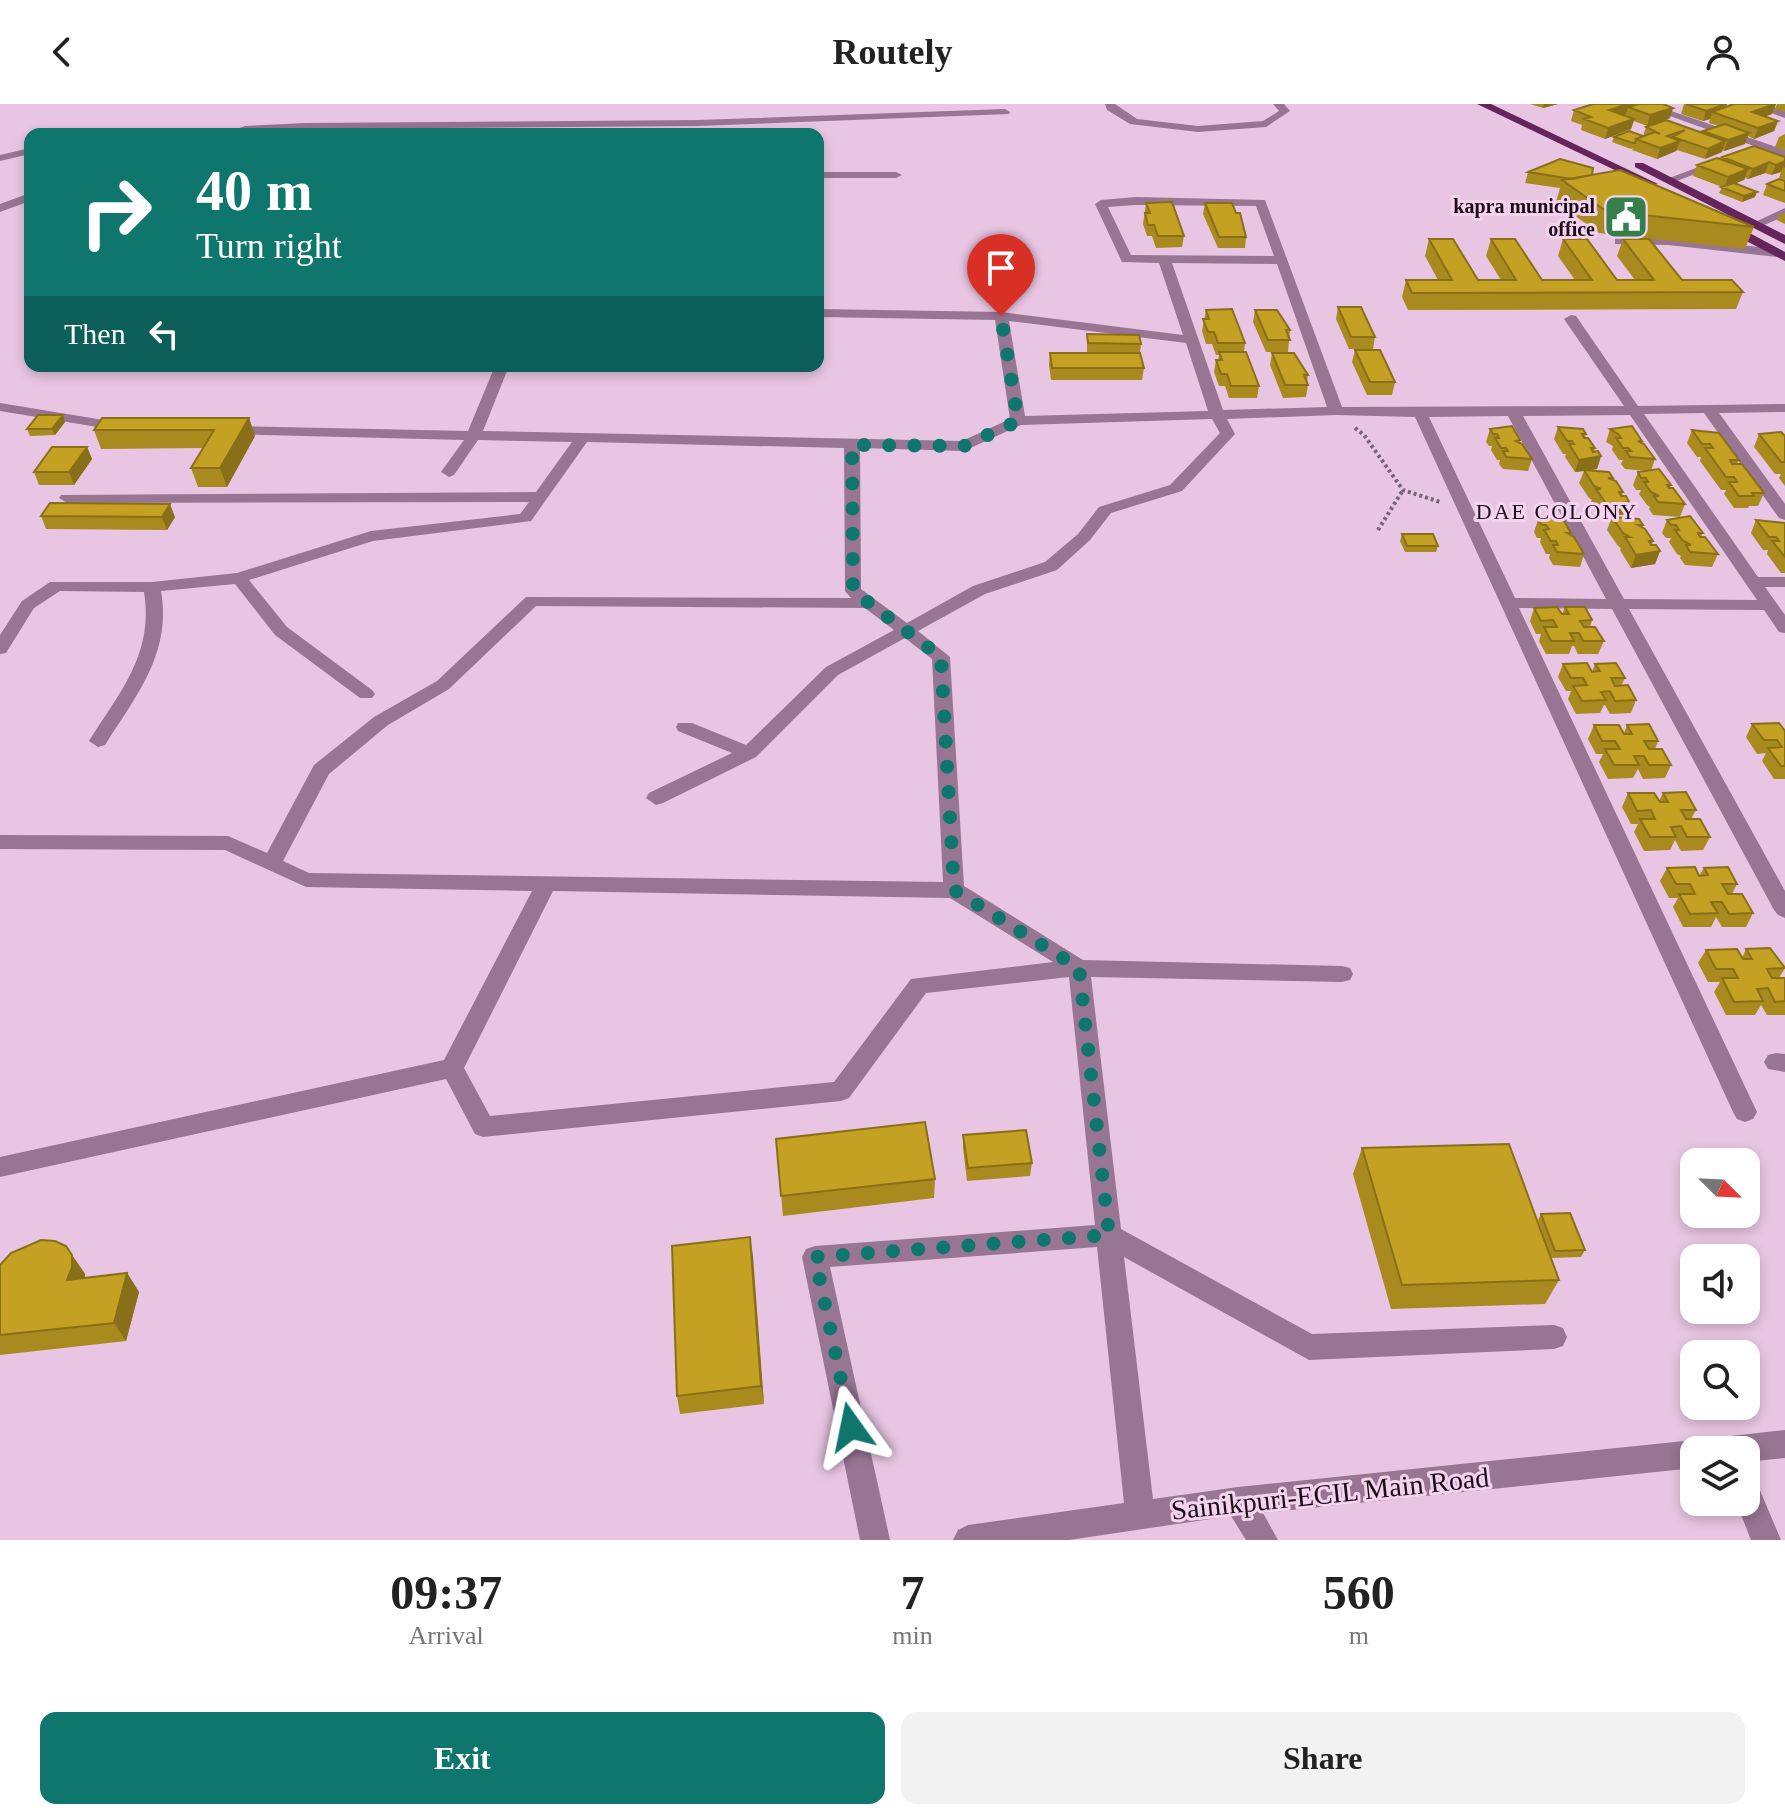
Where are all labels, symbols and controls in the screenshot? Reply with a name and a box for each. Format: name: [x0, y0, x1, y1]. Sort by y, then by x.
icon: back: [40, 30, 84, 74]
icon: person: [1701, 30, 1745, 74]
text: Routely: [833, 32, 953, 72]
icon: right: [64, 160, 168, 264]
text: 40 m: [196, 160, 313, 222]
public building icon: kapra municipal office: [1602, 193, 1650, 241]
place label: kapra municipal office: [1453, 195, 1595, 240]
text: Turn right: [196, 226, 342, 266]
pin: [967, 234, 1035, 316]
icon: arrive: [979, 246, 1023, 290]
icon: left: [142, 312, 186, 356]
text: Then: [64, 317, 126, 350]
district label: DAE COLONY: [1476, 499, 1638, 524]
north arrow: [1680, 1148, 1760, 1228]
map controls: [1680, 1148, 1760, 1516]
button: sound: [1680, 1244, 1760, 1324]
button: search: [1680, 1340, 1760, 1420]
position arrow: [809, 1385, 893, 1469]
button: layers: [1680, 1436, 1760, 1516]
street label: Sainikpuri-ECIL Main Road: [1170, 1461, 1490, 1526]
text: 09:37: [390, 1566, 502, 1619]
text: 7: [900, 1566, 924, 1619]
text: 560: [1323, 1566, 1395, 1619]
text: Arrival: [409, 1621, 484, 1650]
text: min: [892, 1621, 933, 1650]
text: m: [1349, 1621, 1369, 1650]
button: Exit: [40, 1712, 885, 1804]
button: Share: [901, 1712, 1745, 1804]

